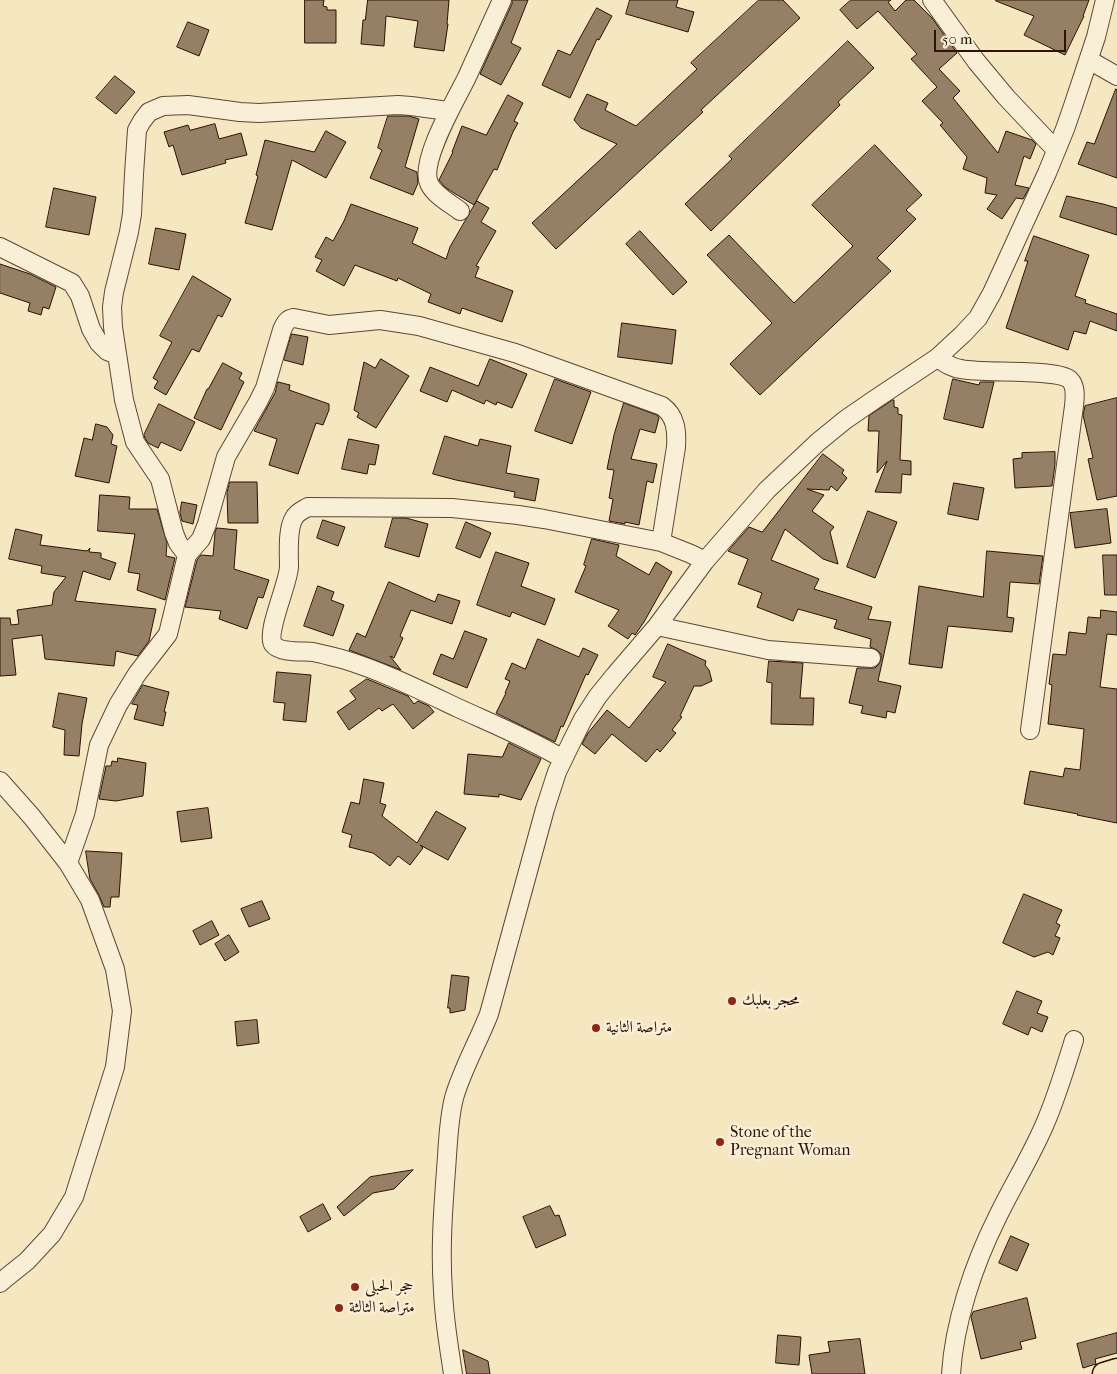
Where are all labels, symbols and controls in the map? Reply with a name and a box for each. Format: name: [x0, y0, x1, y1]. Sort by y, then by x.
scale bar: [937, 20, 1070, 52]
text: 50 m: [942, 30, 972, 48]
place label: محجر بعلبك: [742, 991, 799, 1011]
marker: محجر بعلبك: [726, 995, 738, 1007]
place label: متراصة الثانية: [606, 1018, 672, 1038]
marker: متراصة الثانية: [590, 1022, 602, 1034]
place label: Stone of the Pregnant Woman: [730, 1123, 851, 1161]
marker: Stone of the Pregnant Woman: [714, 1136, 726, 1148]
place label: حجر الحبلى: [365, 1277, 413, 1297]
marker: حجر الحبلى: [349, 1281, 361, 1293]
place label: متراصة الثالثة: [349, 1298, 415, 1318]
marker: متراصة الثالثة: [333, 1302, 345, 1314]

